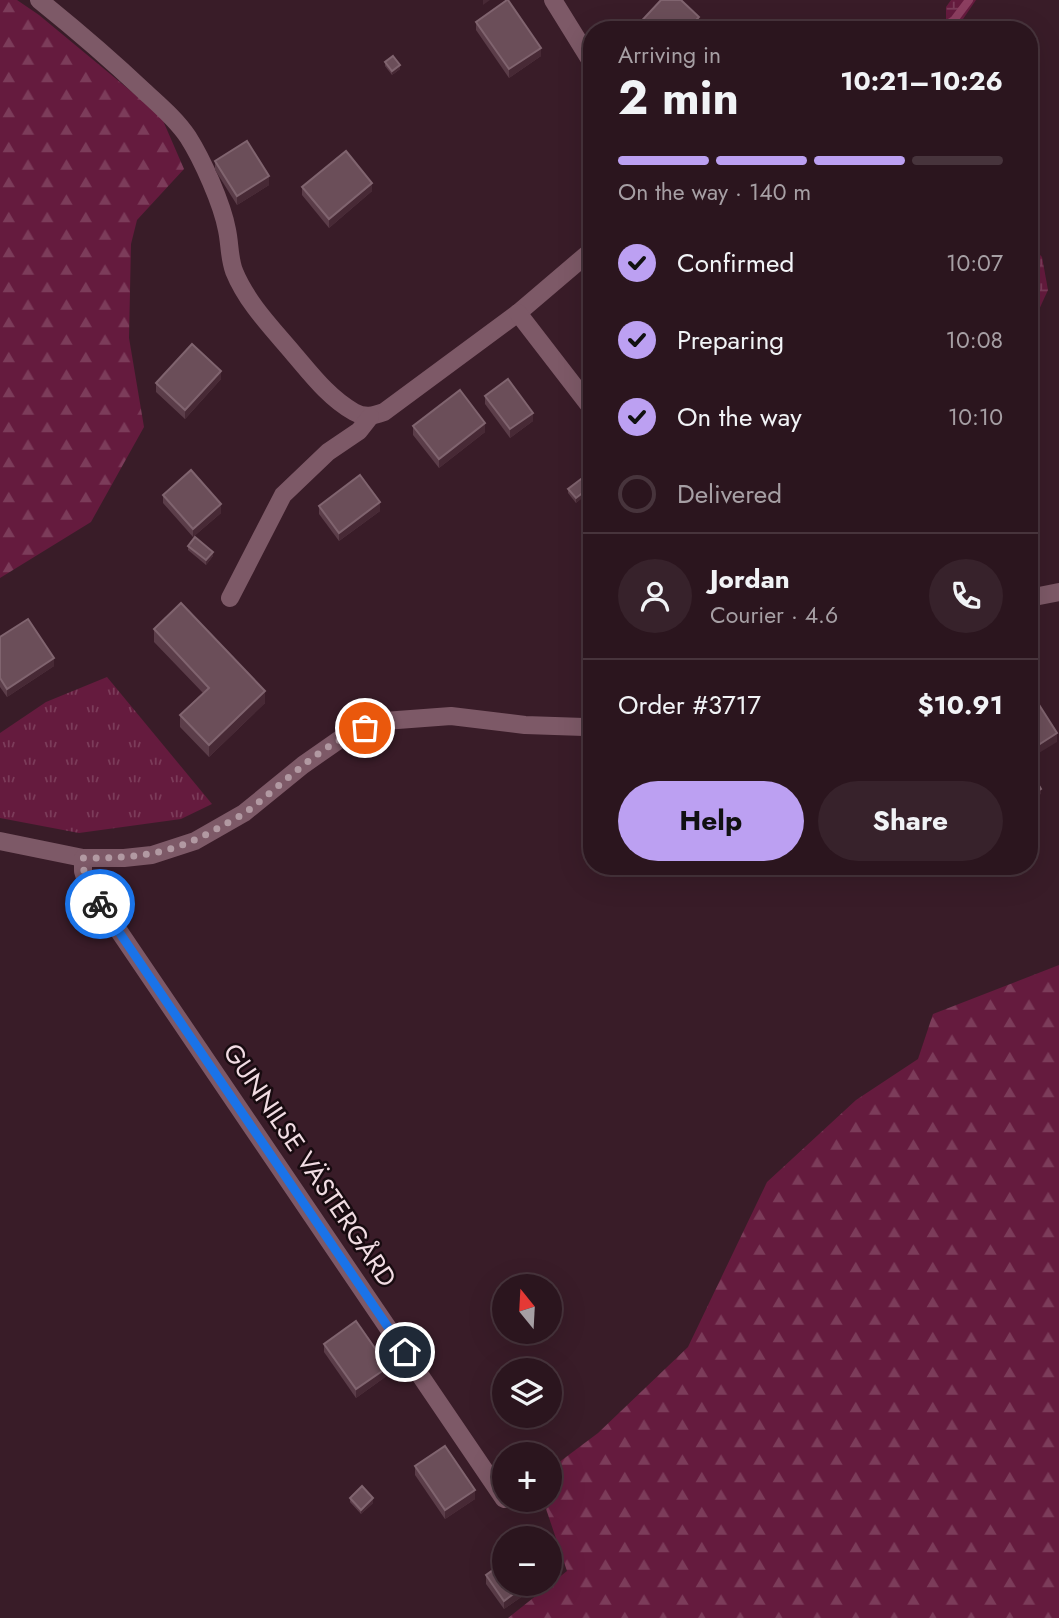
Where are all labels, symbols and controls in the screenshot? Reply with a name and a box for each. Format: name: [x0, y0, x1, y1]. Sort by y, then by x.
text: Arriving in: [618, 38, 721, 72]
text: 10:21–10:26: [840, 62, 1003, 100]
text: 2 min: [618, 65, 739, 131]
text: On the way · 140 m: [618, 175, 811, 209]
icon: check: [618, 244, 656, 282]
text: Confirmed: [677, 244, 794, 282]
text: 10:07: [946, 246, 1003, 280]
icon: check: [618, 321, 656, 359]
text: Preparing: [677, 321, 784, 359]
text: 10:08: [946, 323, 1003, 357]
icon: check: [618, 398, 656, 436]
text: On the way: [677, 398, 802, 436]
text: 10:10: [948, 400, 1003, 434]
text: Delivered: [677, 475, 782, 513]
button: person: [618, 559, 692, 633]
button: phone: [929, 559, 1003, 633]
text: Jordan: [710, 560, 790, 598]
text: Courier · 4.6: [710, 598, 838, 632]
text: Order #3717: [618, 686, 761, 724]
text: $10.91: [917, 686, 1003, 724]
pin: [335, 698, 395, 758]
icon: bag: [346, 709, 384, 747]
button: Help: [618, 781, 804, 861]
button: Share: [818, 781, 1003, 861]
courier: [65, 869, 135, 939]
icon: bike: [81, 885, 119, 923]
street label: GUNNILSE VÄSTERGÅRD: [214, 1035, 406, 1295]
north arrow: [492, 1274, 562, 1344]
map controls: [492, 1274, 562, 1596]
pin: [375, 1322, 435, 1382]
icon: home: [386, 1333, 424, 1371]
button: layers: [492, 1358, 562, 1428]
button: +: [492, 1442, 562, 1512]
button: −: [492, 1526, 562, 1596]

